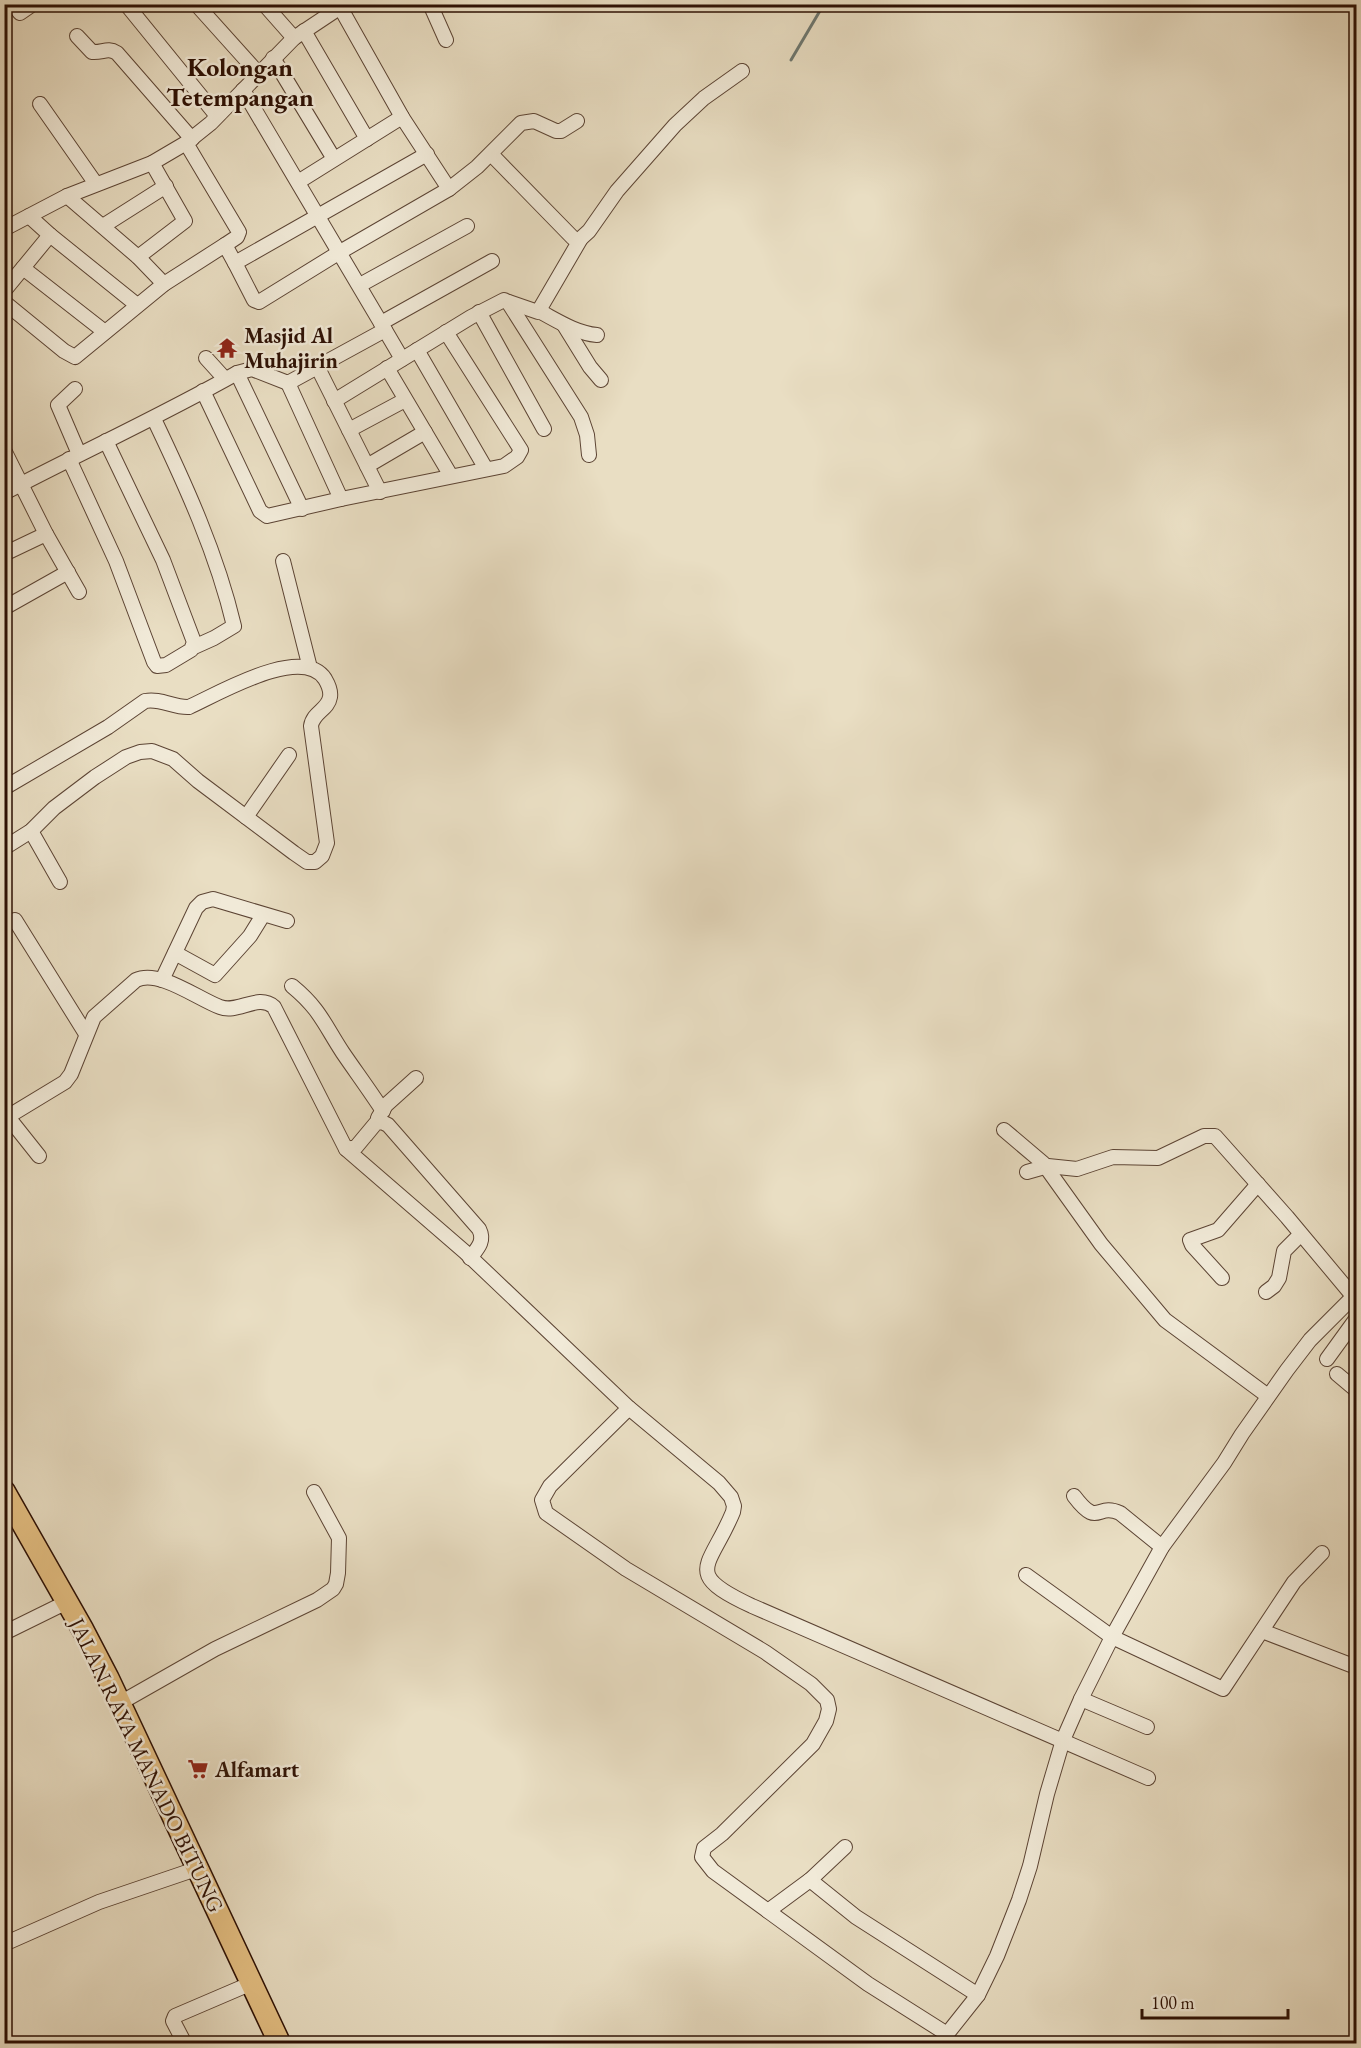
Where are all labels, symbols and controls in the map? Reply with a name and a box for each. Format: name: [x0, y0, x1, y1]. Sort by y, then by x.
district label: Kolongan Tetempangan: [166, 50, 314, 114]
place label: Masjid Al Muhajirin: [244, 321, 339, 375]
temple icon: Masjid Al Muhajirin: [215, 336, 239, 360]
street label: JALAN RAYA MANADO BITUNG: [62, 1611, 231, 1917]
place label: Alfamart: [214, 1755, 300, 1784]
supermarket icon: Alfamart: [186, 1757, 210, 1781]
scale bar: [1142, 1982, 1288, 2020]
text: 100 m: [1151, 1991, 1195, 2014]

